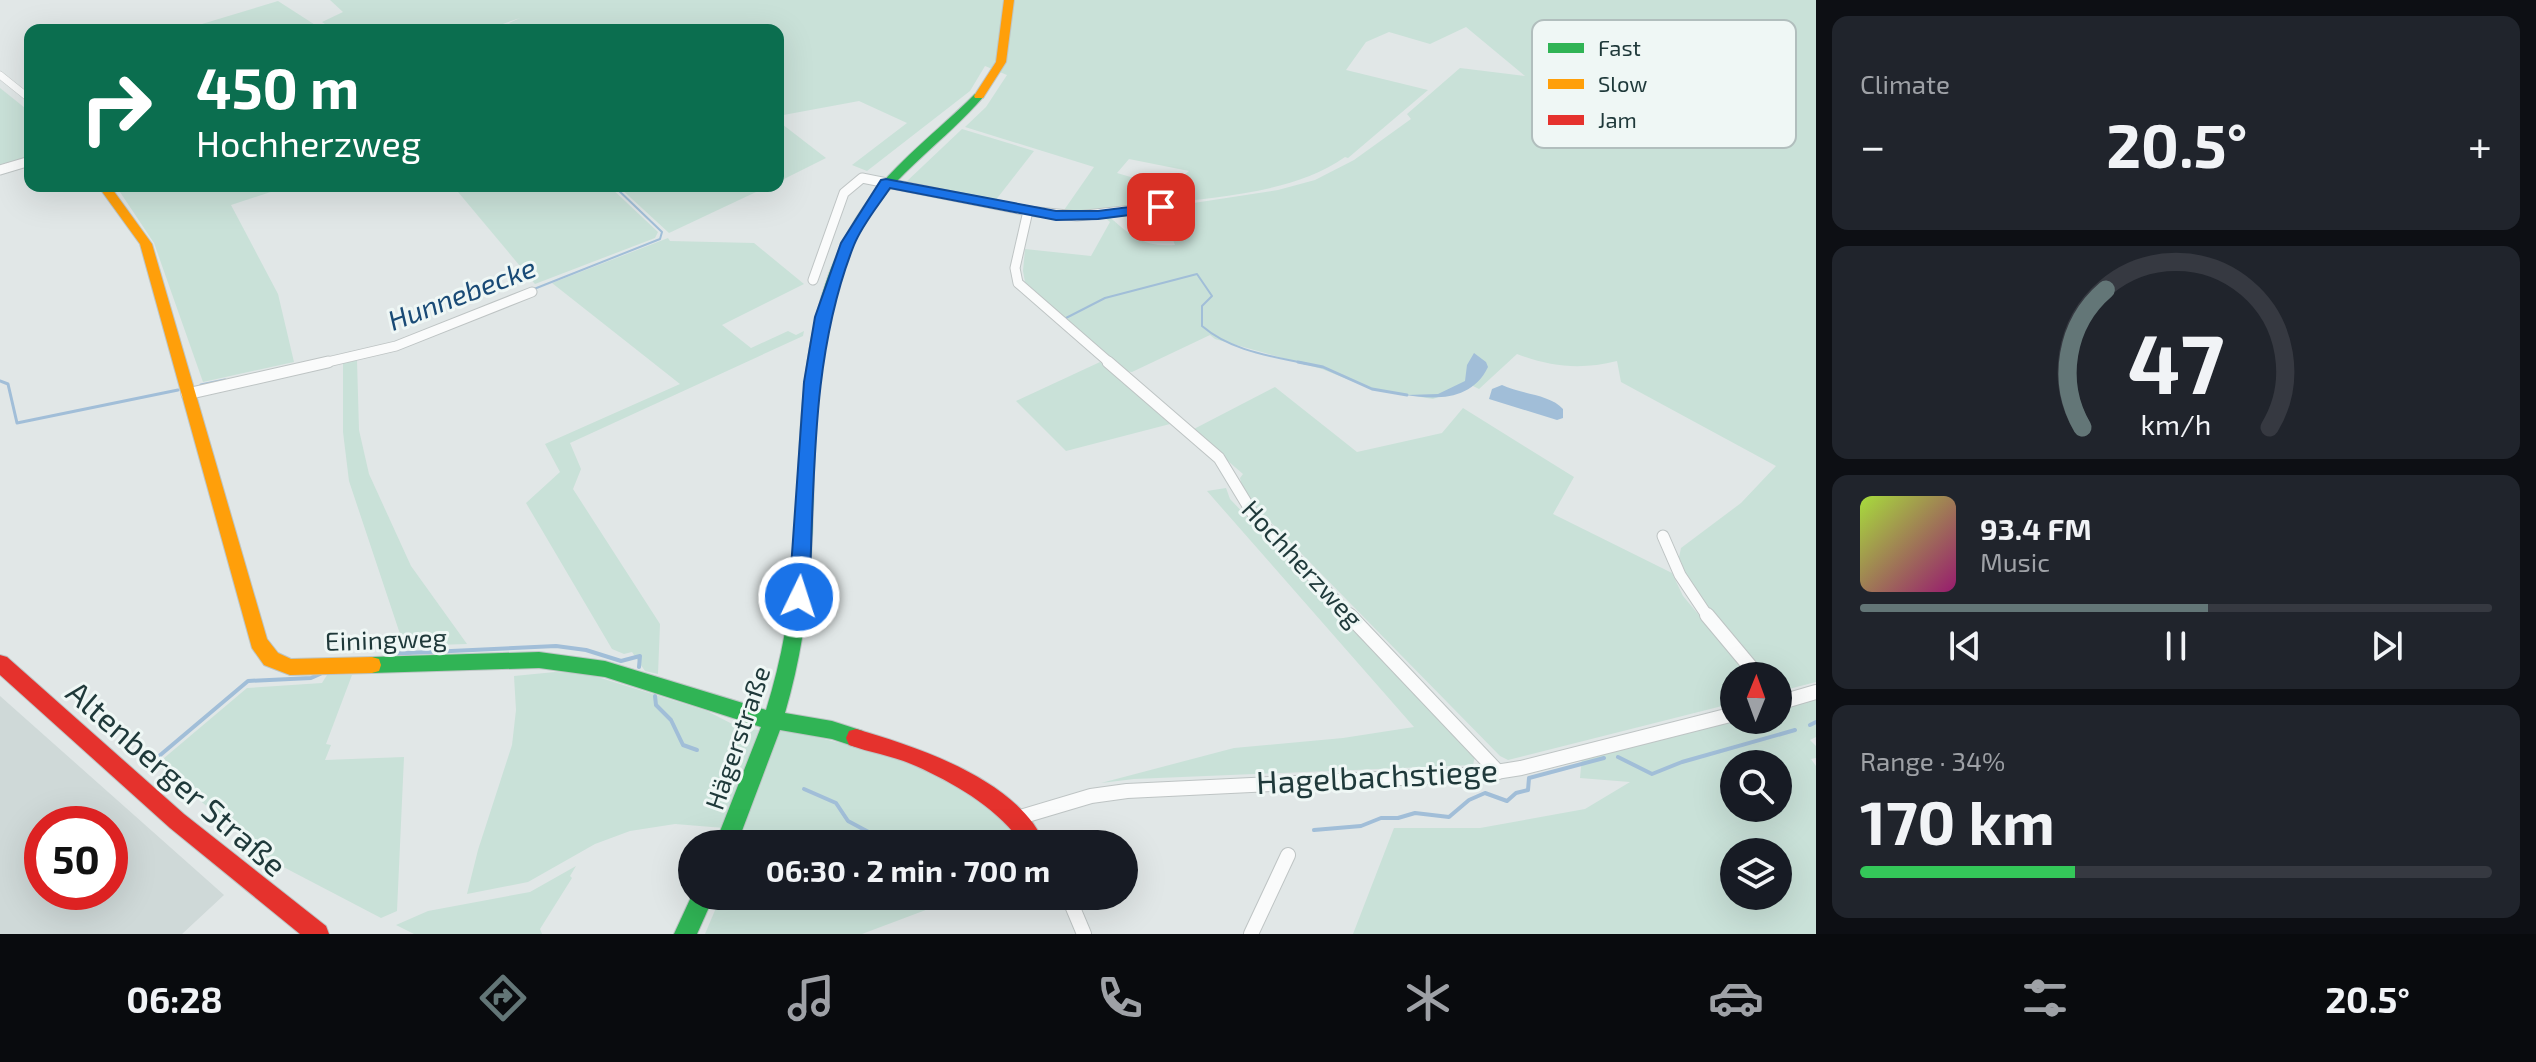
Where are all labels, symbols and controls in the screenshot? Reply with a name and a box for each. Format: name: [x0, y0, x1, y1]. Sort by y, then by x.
legend: [1532, 20, 1796, 148]
text: Fast: [1598, 34, 1641, 60]
text: 450 m: [196, 53, 359, 120]
icon: right: [64, 56, 168, 160]
text: Climate: [1860, 68, 1950, 99]
text: Slow: [1598, 70, 1647, 96]
text: Jam: [1598, 106, 1637, 132]
text: 20.5°: [2106, 108, 2247, 180]
text: −: [1860, 118, 1886, 171]
text: +: [2468, 118, 2492, 171]
text: Hochherzweg: [196, 121, 421, 164]
pin: [1127, 173, 1195, 241]
icon: arrive: [1139, 185, 1183, 229]
water label: Hunnebecke: [383, 249, 541, 337]
text: 47: [2128, 311, 2224, 411]
text: km/h: [2141, 406, 2211, 441]
street label: Hochherzweg: [1236, 493, 1370, 633]
text: 93.4 FM: [1980, 510, 2092, 546]
text: Music: [1980, 546, 2050, 577]
position arrow: [757, 555, 841, 639]
street label: Einingweg: [324, 621, 447, 656]
icon: previous: [1943, 624, 1987, 668]
icon: pause: [2154, 624, 2198, 668]
icon: next: [2365, 624, 2409, 668]
street label: Hägerstraße: [698, 662, 776, 813]
north arrow: [1720, 662, 1792, 734]
map controls: [1720, 662, 1792, 910]
street label: Altenberger Straße: [60, 672, 295, 883]
text: Range · 34%: [1860, 745, 2005, 776]
street label: Hagelbachstiege: [1255, 750, 1499, 800]
button: search: [1720, 750, 1792, 822]
text: 170 km: [1860, 785, 2055, 857]
speed limit sign: 50: [24, 806, 128, 910]
button: layers: [1720, 838, 1792, 910]
text: 06:30 · 2 min · 700 m: [766, 852, 1050, 888]
icon: directions: [475, 970, 531, 1026]
icon: music: [783, 970, 839, 1026]
icon: phone: [1092, 970, 1148, 1026]
icon: climate: [1400, 970, 1456, 1026]
icon: car: [1708, 970, 1764, 1026]
icon: filters: [2017, 970, 2073, 1026]
text: 06:28: [126, 977, 223, 1020]
text: 20.5°: [2325, 977, 2410, 1020]

